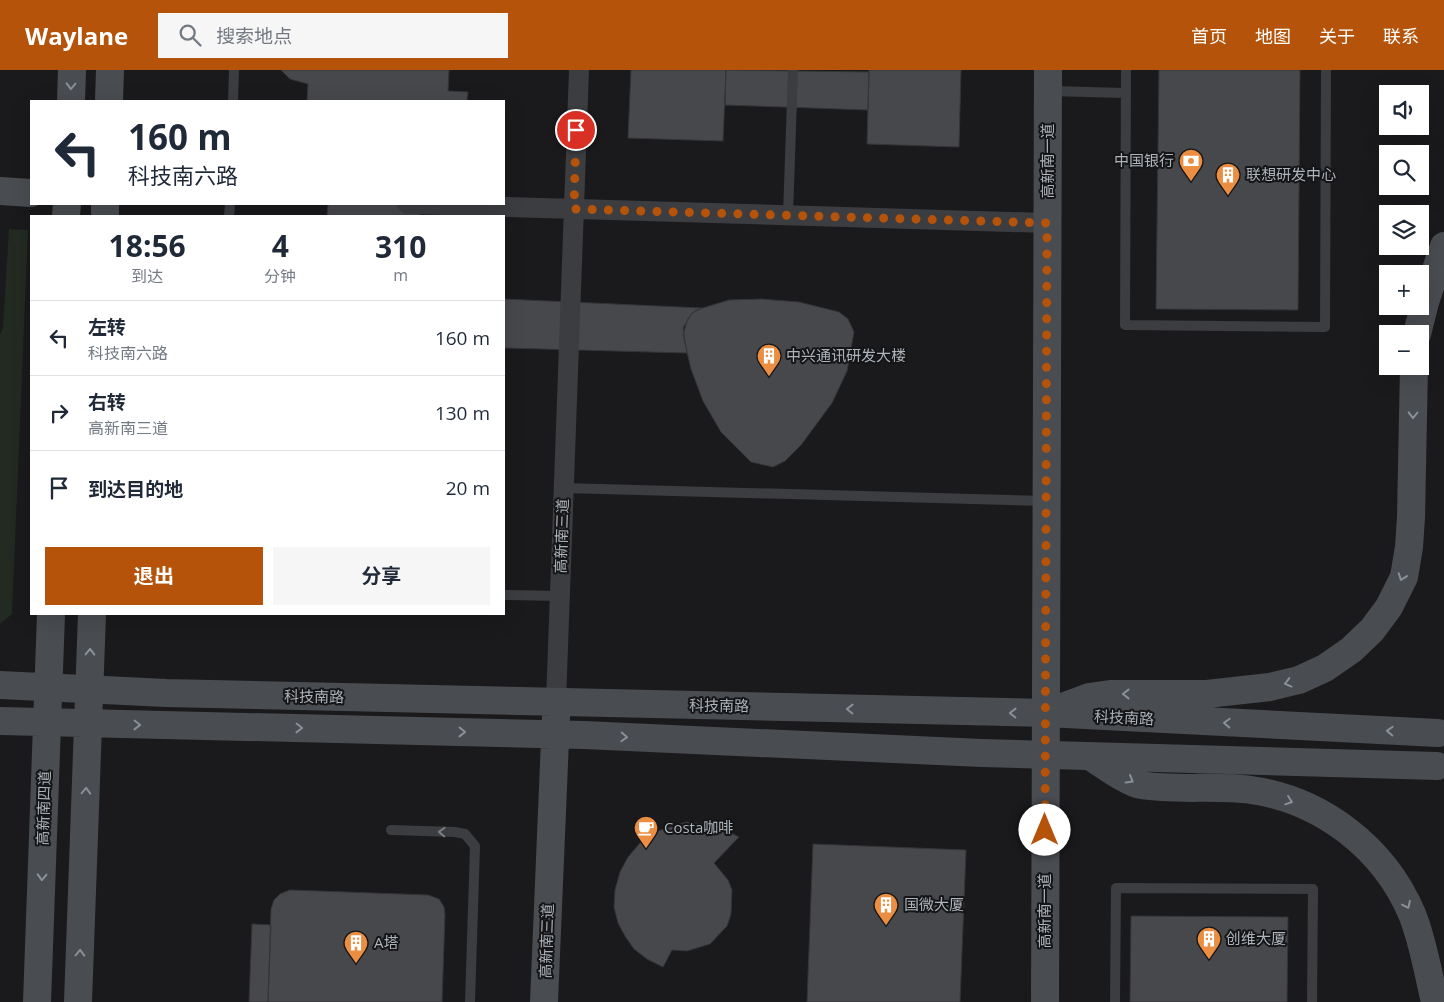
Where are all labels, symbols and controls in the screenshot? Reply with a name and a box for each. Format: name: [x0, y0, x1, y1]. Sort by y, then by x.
search box: [158, 13, 508, 58]
text: Waylane: [25, 19, 128, 52]
icon: search: [176, 21, 204, 49]
text: 搜索地点: [216, 23, 292, 49]
text: 首页: [1191, 24, 1227, 48]
text: 地图: [1255, 24, 1291, 48]
text: 关于: [1319, 24, 1355, 48]
text: 联系: [1383, 24, 1419, 48]
one-way arrow: [66, 82, 77, 90]
map controls: [1379, 85, 1429, 375]
button: sound: [1379, 85, 1429, 135]
pin: [555, 109, 597, 151]
text: 160 m: [128, 113, 232, 160]
icon: arrive: [562, 116, 590, 144]
icon: left: [45, 120, 110, 185]
street label: 高新南一道: [1037, 123, 1057, 199]
button: search: [1379, 145, 1429, 195]
bank icon: 中国银行: [1178, 148, 1204, 182]
place label: 中国银行: [1114, 150, 1174, 170]
text: 科技南六路: [128, 160, 238, 190]
building icon: 联想研发中心: [1215, 162, 1241, 196]
place label: 联想研发中心: [1246, 164, 1336, 184]
button: layers: [1379, 205, 1429, 255]
text: 18:56: [109, 225, 186, 266]
text: 4: [272, 225, 289, 266]
text: 310: [375, 226, 426, 267]
text: m: [393, 264, 408, 286]
text: 到达: [131, 265, 163, 287]
text: 分钟: [264, 265, 296, 287]
button: +: [1379, 265, 1429, 315]
text: 左转: [88, 314, 126, 340]
icon: left: [45, 324, 73, 352]
text: 160 m: [435, 325, 490, 351]
button: −: [1379, 325, 1429, 375]
text: 科技南六路: [88, 342, 168, 364]
building icon: 中兴通讯研发大楼: [756, 343, 782, 377]
place label: 中兴通讯研发大楼: [786, 345, 906, 365]
text: 右转: [88, 389, 126, 415]
icon: right: [45, 399, 73, 427]
text: 130 m: [435, 400, 490, 426]
one-way arrow: [1408, 412, 1418, 419]
text: 高新南三道: [88, 417, 168, 439]
icon: arrive: [45, 474, 73, 502]
text: 20 m: [446, 475, 490, 501]
text: 到达目的地: [88, 476, 183, 502]
street label: 高新南三道: [550, 498, 572, 574]
button: 退出: [45, 547, 263, 605]
button: 分享: [273, 547, 490, 605]
one-way arrow: [1398, 572, 1408, 580]
one-way arrow: [85, 647, 96, 655]
one-way arrow: [1284, 677, 1292, 687]
street label: 科技南路: [284, 685, 344, 707]
one-way arrow: [1122, 689, 1130, 699]
street label: 科技南路: [689, 694, 749, 716]
one-way arrow: [846, 704, 854, 714]
street label: 科技南路: [1094, 705, 1155, 729]
one-way arrow: [1008, 708, 1016, 718]
one-way arrow: [1223, 717, 1231, 728]
one-way arrow: [134, 720, 141, 730]
one-way arrow: [295, 723, 303, 734]
one-way arrow: [1385, 725, 1393, 736]
one-way arrow: [458, 727, 466, 737]
one-way arrow: [620, 731, 628, 742]
street label: 高新南四道: [32, 770, 54, 846]
one-way arrow: [1124, 774, 1133, 784]
one-way arrow: [80, 787, 91, 795]
one-way arrow: [1285, 795, 1293, 805]
position arrow: [1018, 803, 1070, 855]
cafe icon: Costa咖啡: [633, 815, 659, 849]
place label: Costa咖啡: [664, 817, 733, 837]
one-way arrow: [437, 827, 445, 837]
one-way arrow: [37, 873, 47, 881]
street label: 高新南一道: [1034, 873, 1054, 949]
building icon: 国微大厦: [873, 892, 899, 926]
place label: 国微大厦: [904, 894, 964, 914]
one-way arrow: [1401, 900, 1412, 909]
street label: 高新南三道: [535, 903, 557, 979]
building icon: 创维大厦: [1196, 926, 1222, 960]
place label: 创维大厦: [1226, 928, 1286, 948]
building icon: A塔: [343, 930, 369, 964]
place label: A塔: [374, 932, 399, 952]
one-way arrow: [75, 949, 85, 957]

